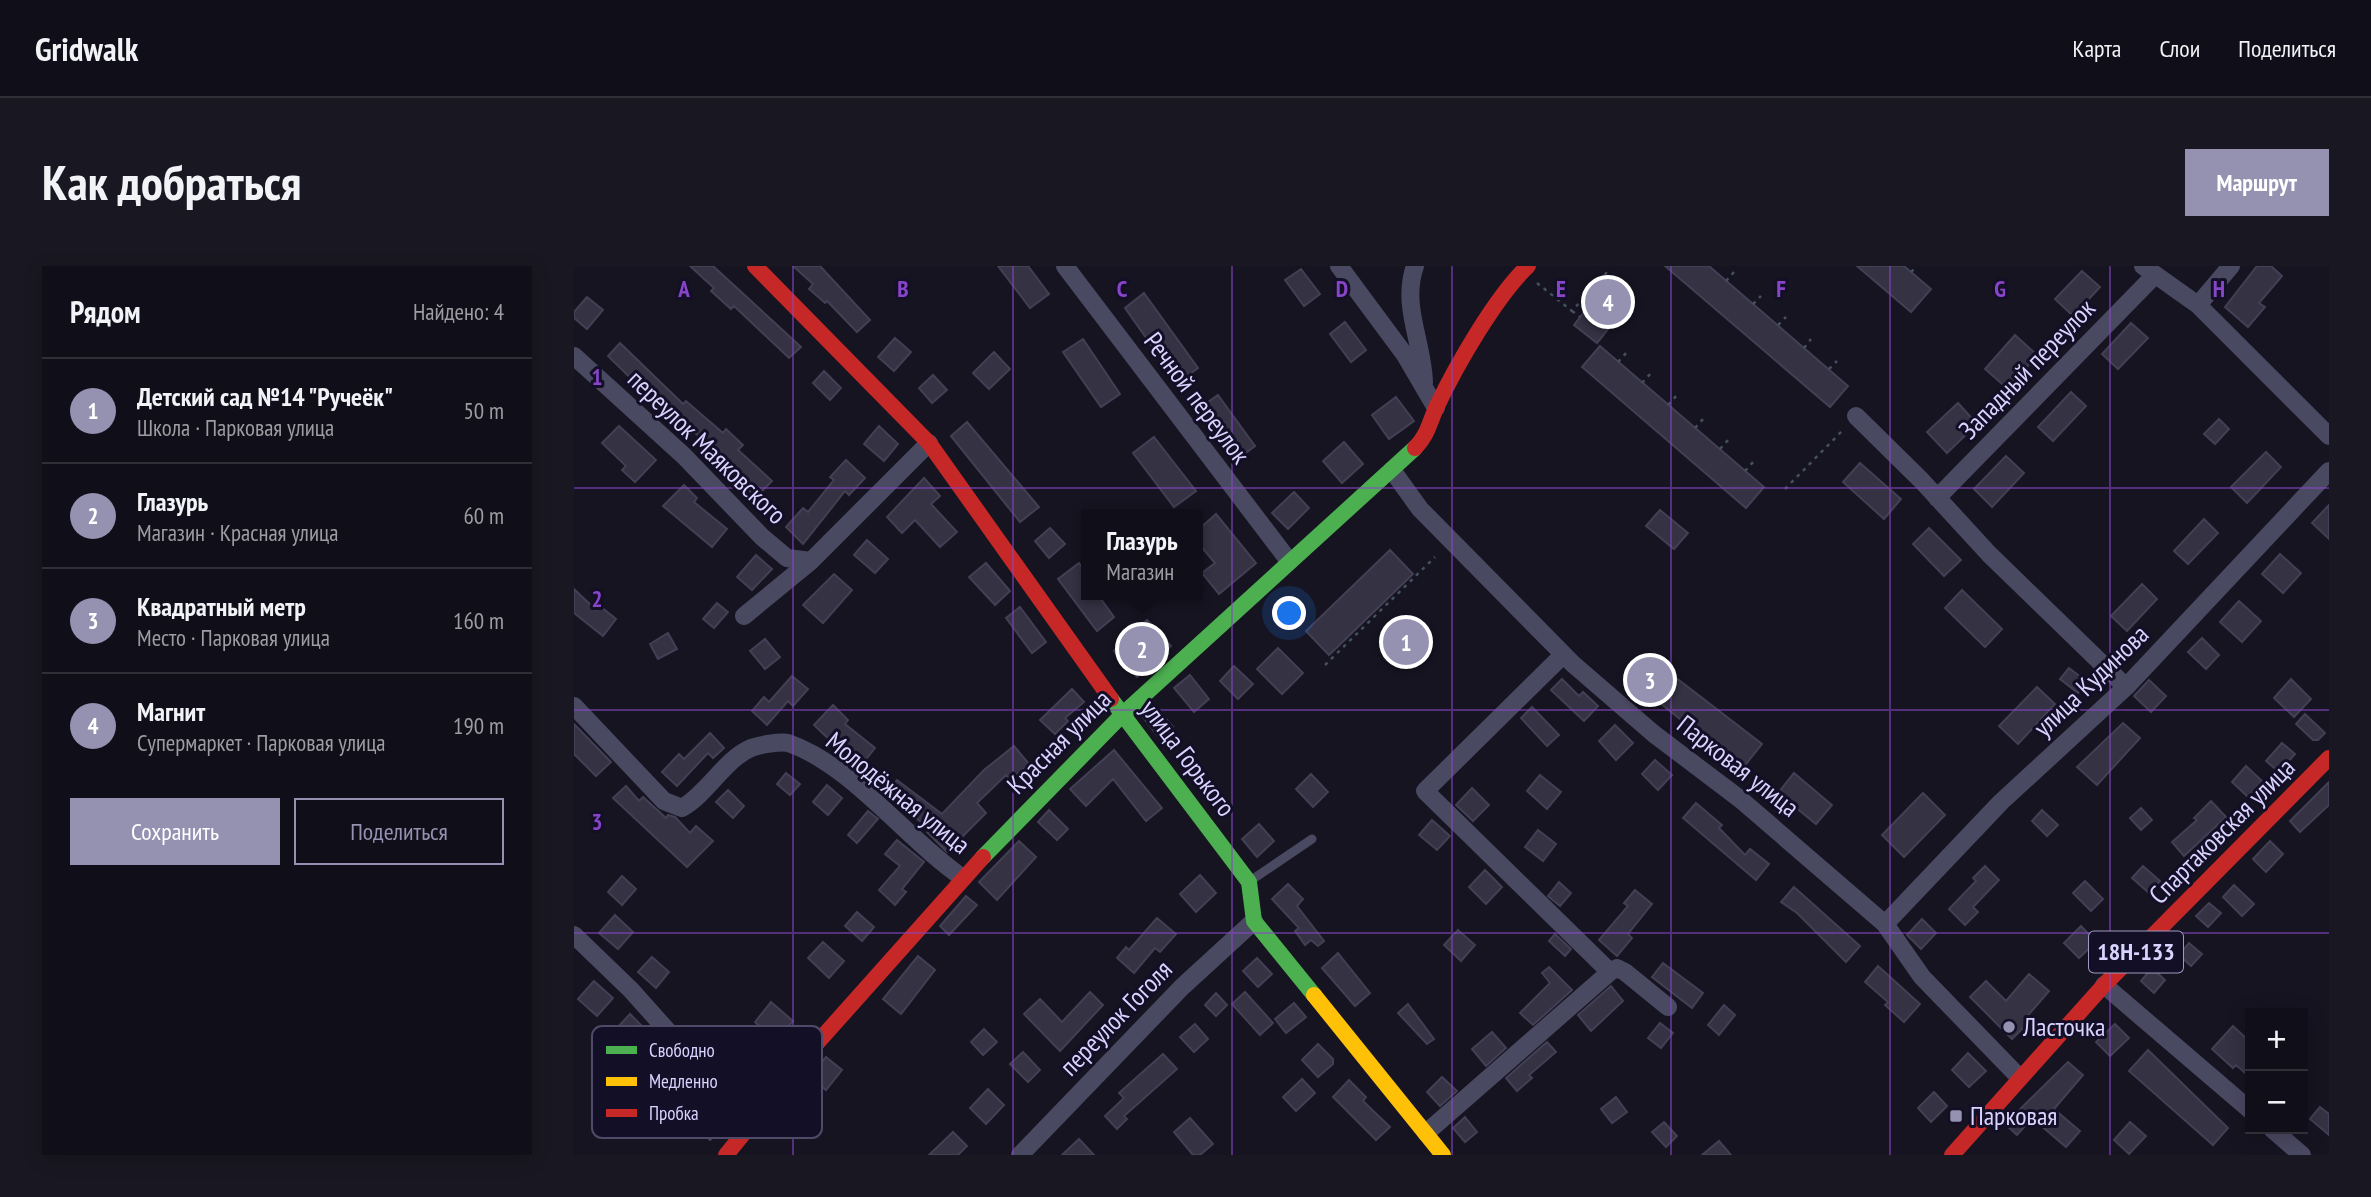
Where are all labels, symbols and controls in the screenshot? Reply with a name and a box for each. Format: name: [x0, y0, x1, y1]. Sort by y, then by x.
text: Gridwalk: [35, 27, 138, 70]
text: Карта: [2073, 33, 2121, 64]
text: Слои: [2159, 33, 2200, 64]
text: Поделиться: [2238, 33, 2336, 64]
button: Маршрут: [2185, 149, 2329, 216]
text: Как добраться: [42, 150, 301, 214]
text: A: [677, 274, 690, 303]
text: B: [897, 274, 909, 303]
text: C: [1117, 274, 1128, 303]
text: D: [1336, 274, 1348, 303]
text: E: [1556, 274, 1566, 303]
text: F: [1776, 274, 1786, 303]
text: G: [1994, 274, 2006, 303]
text: H: [2213, 274, 2225, 303]
pin: 4: [1585, 276, 1631, 328]
text: Рядом: [70, 292, 141, 331]
street label: Западный переулок: [1952, 292, 2102, 446]
text: Найдено: 4: [413, 297, 504, 326]
street label: Речной переулок: [1137, 325, 1258, 470]
text: 1: [592, 362, 603, 391]
street label: переулок Маяковского: [621, 363, 794, 531]
text: Детский сад №14 "Ручеёк": [137, 380, 393, 413]
text: 1: [88, 396, 99, 425]
text: 50 m: [463, 396, 504, 425]
text: Школа · Парковая улица: [137, 413, 334, 442]
text: Глазурь: [137, 485, 208, 518]
text: 2: [88, 501, 99, 530]
text: 60 m: [463, 501, 504, 530]
popup: [1081, 509, 1203, 600]
text: Магазин · Красная улица: [137, 518, 338, 547]
text: Глазурь: [1106, 524, 1178, 557]
text: Магазин: [1106, 557, 1174, 586]
text: 2: [592, 584, 603, 613]
text: Квадратный метр: [137, 590, 306, 623]
your location: [1272, 596, 1306, 630]
text: 3: [88, 606, 99, 635]
text: 160 m: [453, 606, 504, 635]
pin: 1: [1383, 616, 1429, 668]
street label: улица Кудинова: [2026, 618, 2155, 744]
text: Место · Парковая улица: [137, 623, 330, 652]
pin: 2: [1119, 623, 1165, 675]
pin: 3: [1627, 654, 1673, 706]
street label: Красная улица: [1000, 683, 1118, 801]
street label: улица Горького: [1134, 693, 1243, 823]
text: Магнит: [137, 695, 205, 728]
street label: Парковая улица: [1671, 708, 1806, 824]
text: 4: [88, 711, 99, 740]
text: 190 m: [453, 711, 504, 740]
street label: Молодёжная улица: [820, 724, 977, 861]
text: Супермаркет · Парковая улица: [137, 728, 386, 757]
street label: Спартаковская улица: [2142, 751, 2302, 911]
button: Сохранить: [70, 798, 280, 865]
button: Поделиться: [294, 798, 504, 865]
text: 3: [592, 807, 603, 836]
road number: 18Н-133: [2089, 932, 2183, 972]
street label: переулок Гоголя: [1052, 953, 1179, 1082]
map controls: [2245, 1008, 2308, 1134]
button: +: [2245, 1008, 2308, 1071]
place label: Ласточка: [2022, 1010, 2105, 1043]
marker: Ласточка: [2001, 1019, 2017, 1035]
legend: [592, 1026, 822, 1138]
text: Свободно: [649, 1038, 715, 1062]
text: Медленно: [649, 1069, 718, 1093]
button: −: [2245, 1071, 2308, 1134]
place label: Парковая: [1970, 1099, 2057, 1132]
text: Пробка: [649, 1101, 699, 1125]
marker: Парковая: [1948, 1108, 1964, 1124]

